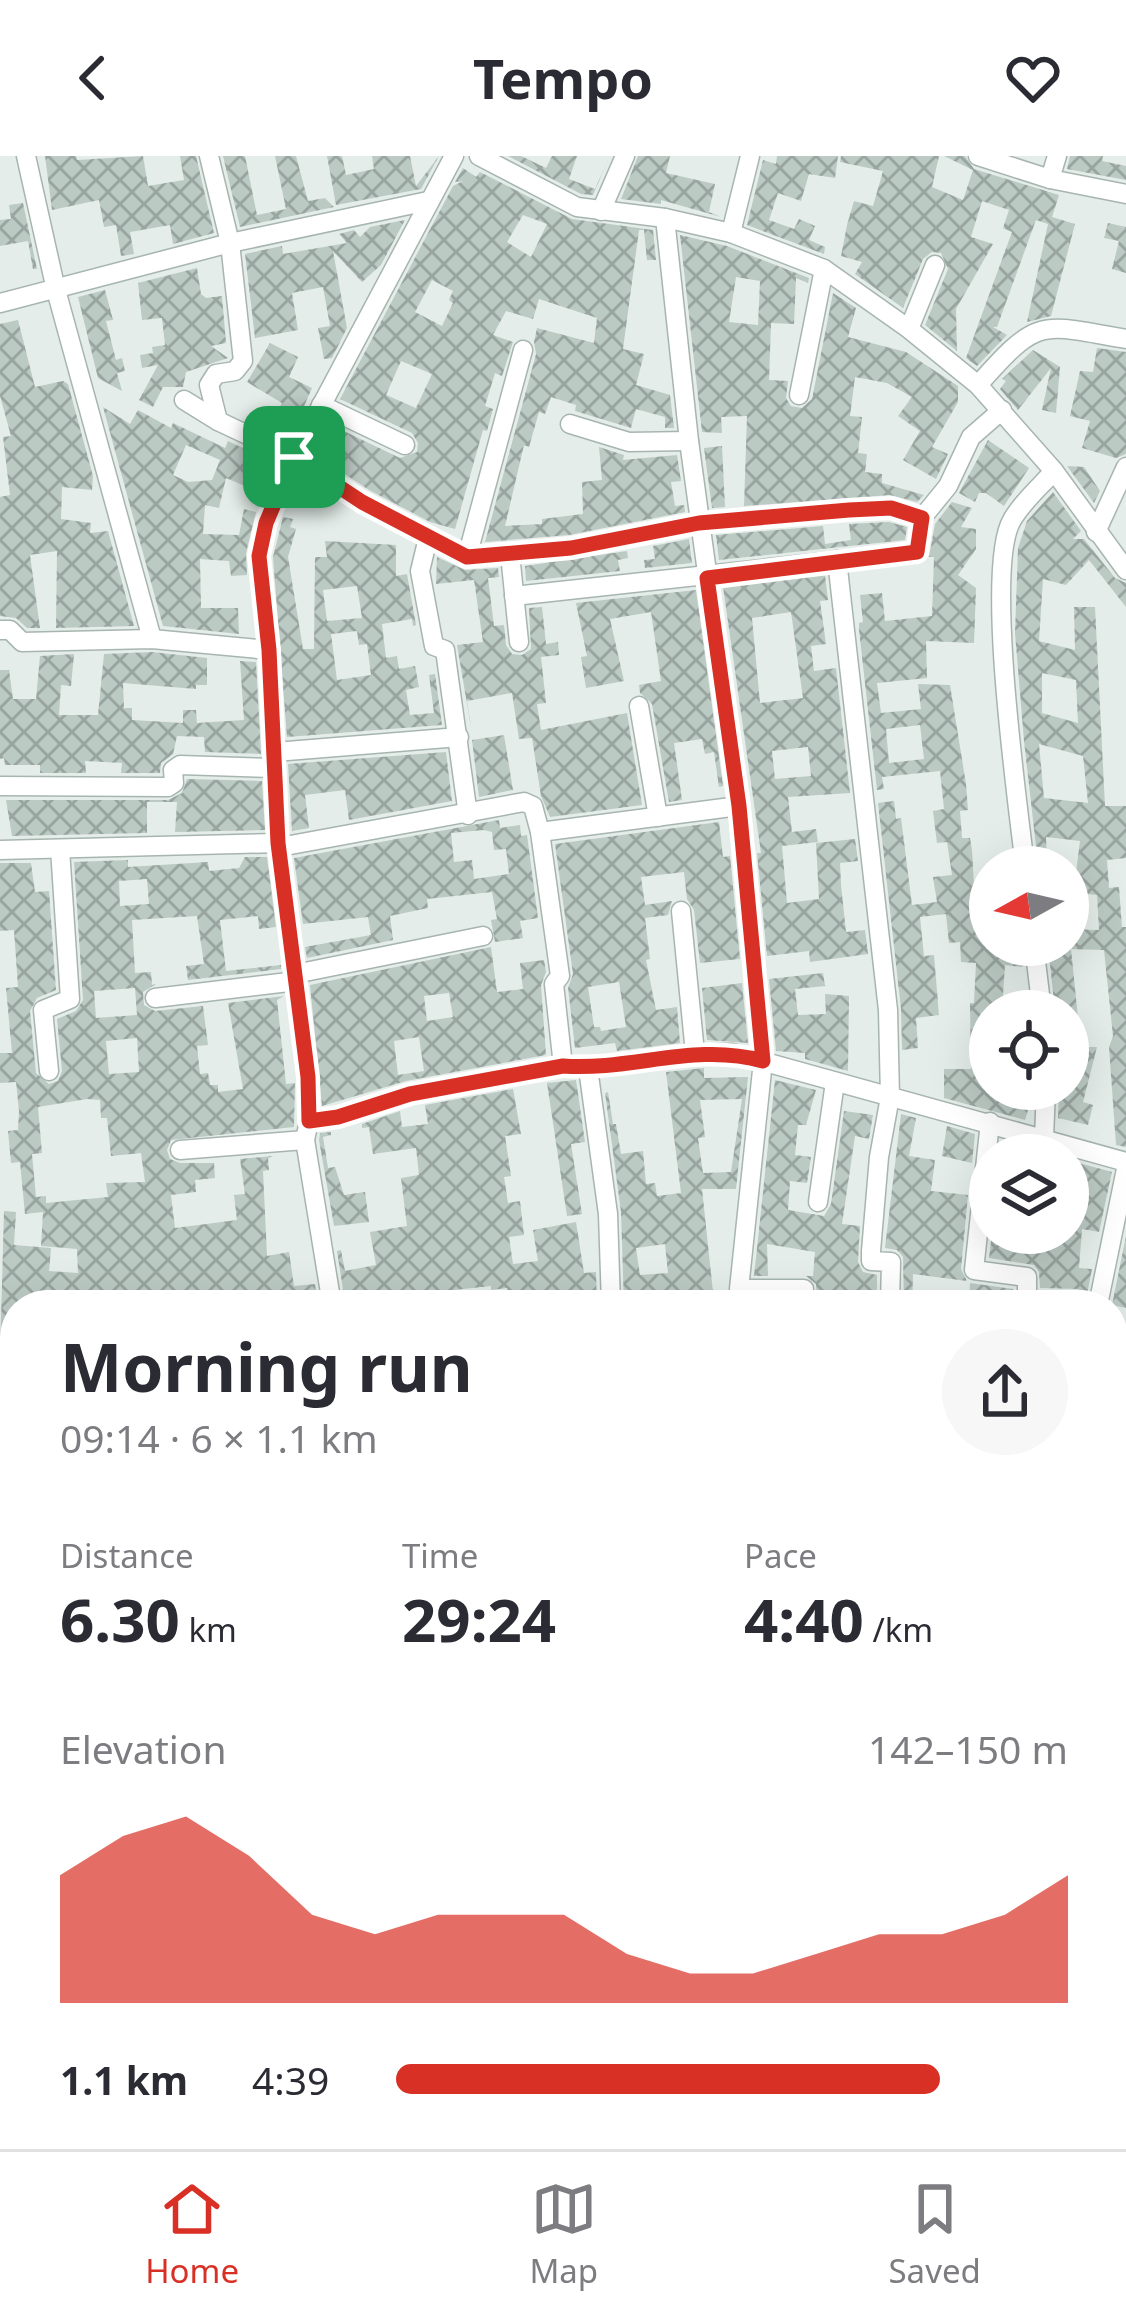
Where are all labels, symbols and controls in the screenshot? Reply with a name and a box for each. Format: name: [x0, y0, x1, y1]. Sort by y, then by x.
text: Tempo: [473, 41, 653, 115]
icon: back: [60, 45, 126, 111]
icon: heart: [1000, 45, 1066, 111]
pin: [243, 406, 345, 508]
icon: arrive: [261, 424, 327, 490]
north arrow: [969, 846, 1089, 966]
map controls: [969, 846, 1089, 1254]
button: locate: [969, 990, 1089, 1110]
button: layers: [969, 1134, 1089, 1254]
text: Morning run: [60, 1321, 473, 1411]
button: share: [942, 1329, 1068, 1455]
text: 09:14 · 6 × 1.1 km: [60, 1411, 378, 1464]
text: Distance: [60, 1533, 194, 1578]
text: Time: [402, 1533, 478, 1578]
text: Pace: [744, 1533, 817, 1578]
text: 6.30: [60, 1578, 180, 1660]
text: 29:24: [402, 1578, 556, 1660]
text: 4:40: [744, 1578, 864, 1660]
text: km: [180, 1607, 237, 1652]
text: /km: [864, 1607, 933, 1652]
text: Elevation: [60, 1722, 227, 1775]
text: 142–150 m: [868, 1722, 1068, 1775]
text: 1.1 km: [60, 2053, 188, 2106]
text: 4:39: [252, 2053, 329, 2106]
tab: Home: [145, 2176, 239, 2293]
tab: Map: [529, 2176, 598, 2293]
tab: Saved: [889, 2176, 981, 2293]

